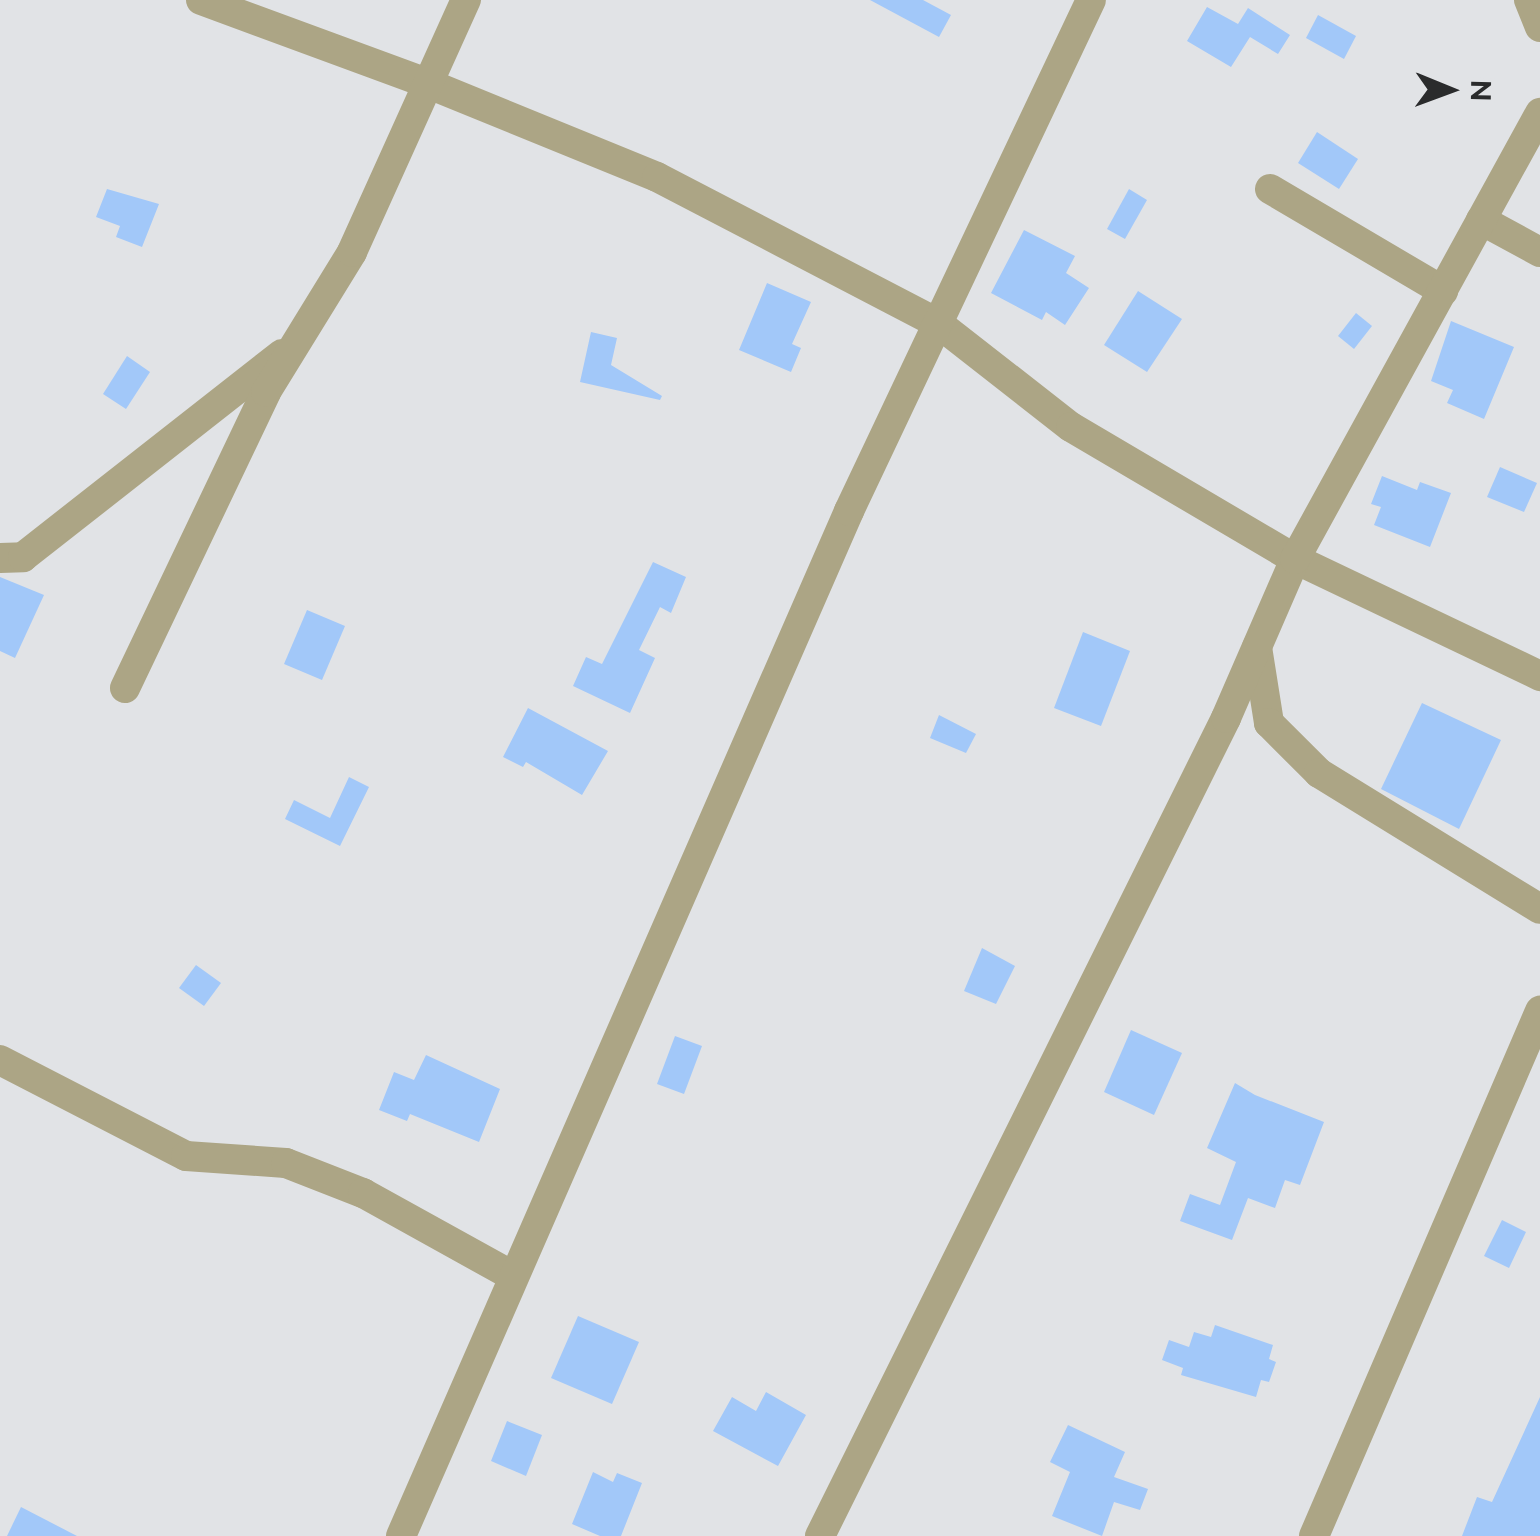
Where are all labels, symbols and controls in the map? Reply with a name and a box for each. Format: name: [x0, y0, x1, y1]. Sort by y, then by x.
north arrow: [1400, 40, 1500, 140]
text: N: [1464, 80, 1497, 102]

